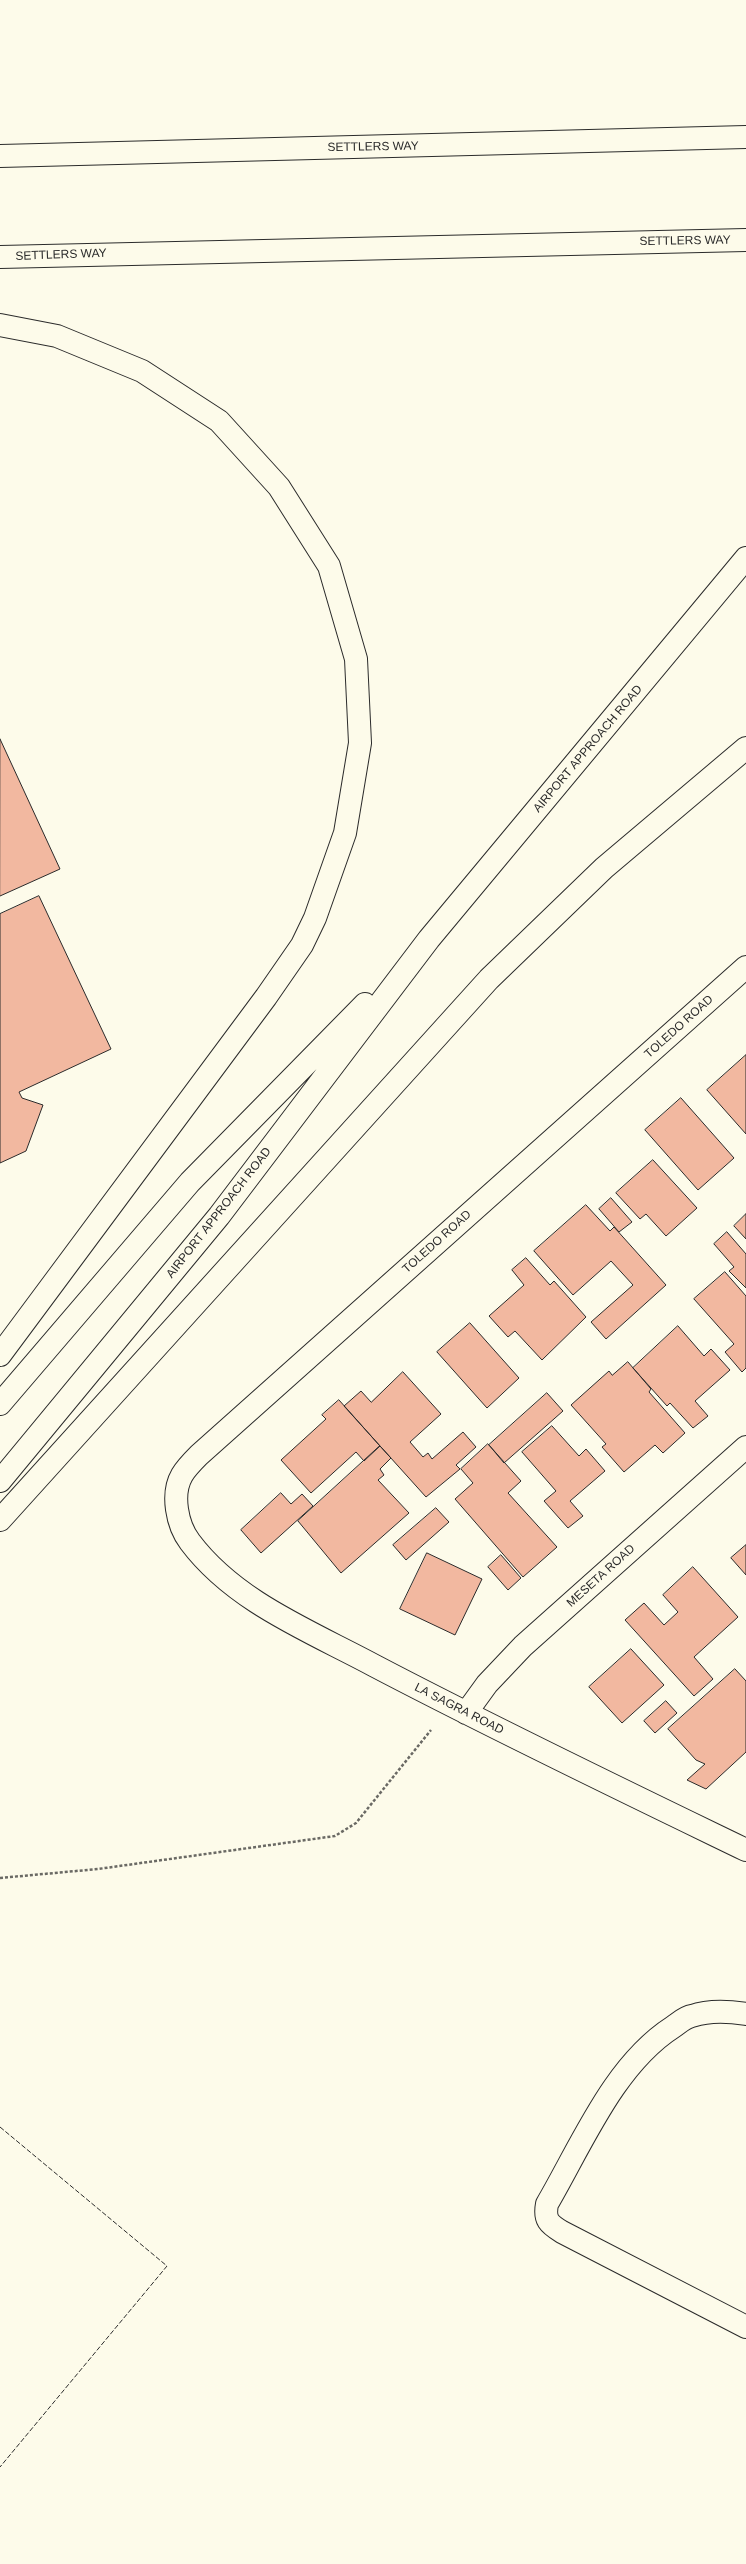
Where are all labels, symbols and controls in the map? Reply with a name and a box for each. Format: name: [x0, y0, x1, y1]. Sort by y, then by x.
street label: SETTLERS WAY: [327, 139, 419, 155]
street label: SETTLERS WAY: [639, 233, 731, 249]
street label: SETTLERS WAY: [15, 246, 107, 264]
street label: AIRPORT APPROACH ROAD: [530, 682, 646, 816]
street label: TOLEDO ROAD: [642, 992, 716, 1062]
street label: AIRPORT APPROACH ROAD: [164, 1145, 274, 1281]
street label: TOLEDO ROAD: [400, 1207, 474, 1277]
street label: MESETA ROAD: [564, 1542, 638, 1610]
street label: LA SAGRA ROAD: [412, 1680, 506, 1738]

